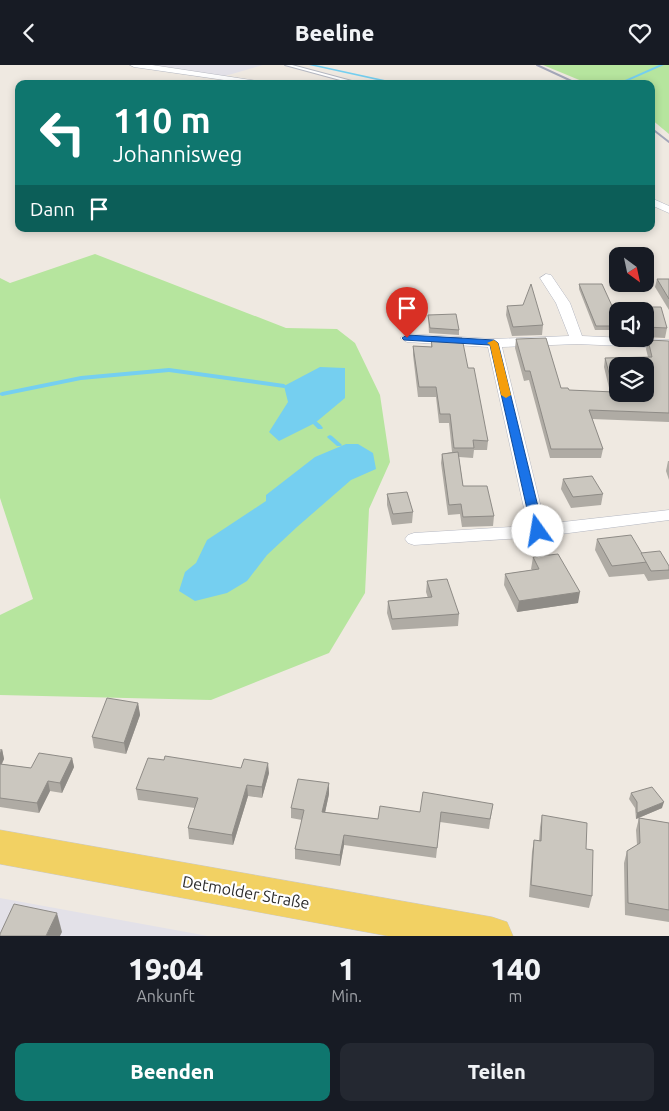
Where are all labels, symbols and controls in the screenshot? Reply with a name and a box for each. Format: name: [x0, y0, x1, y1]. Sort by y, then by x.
icon: back: [15, 19, 43, 47]
icon: heart: [626, 19, 654, 47]
text: Beeline: [295, 20, 374, 45]
icon: left: [30, 100, 95, 165]
text: 110 m: [113, 100, 211, 140]
text: Johannisweg: [113, 141, 242, 166]
icon: arrive: [85, 195, 113, 223]
text: Dann: [30, 198, 75, 220]
north arrow: [609, 247, 654, 293]
map controls: [609, 247, 654, 402]
pin: [386, 287, 428, 338]
icon: arrive: [393, 294, 421, 322]
button: sound: [609, 302, 654, 347]
button: layers: [609, 357, 654, 402]
position arrow: [511, 504, 563, 556]
street label: Detmolder Straße: [181, 872, 311, 912]
text: 19:04: [128, 952, 203, 986]
text: 1: [338, 952, 355, 986]
text: 140: [490, 952, 541, 986]
text: Ankunft: [136, 987, 195, 1005]
text: Min.: [331, 987, 362, 1005]
text: m: [509, 987, 522, 1005]
button: Beenden: [15, 1043, 330, 1101]
button: Teilen: [340, 1043, 654, 1101]

